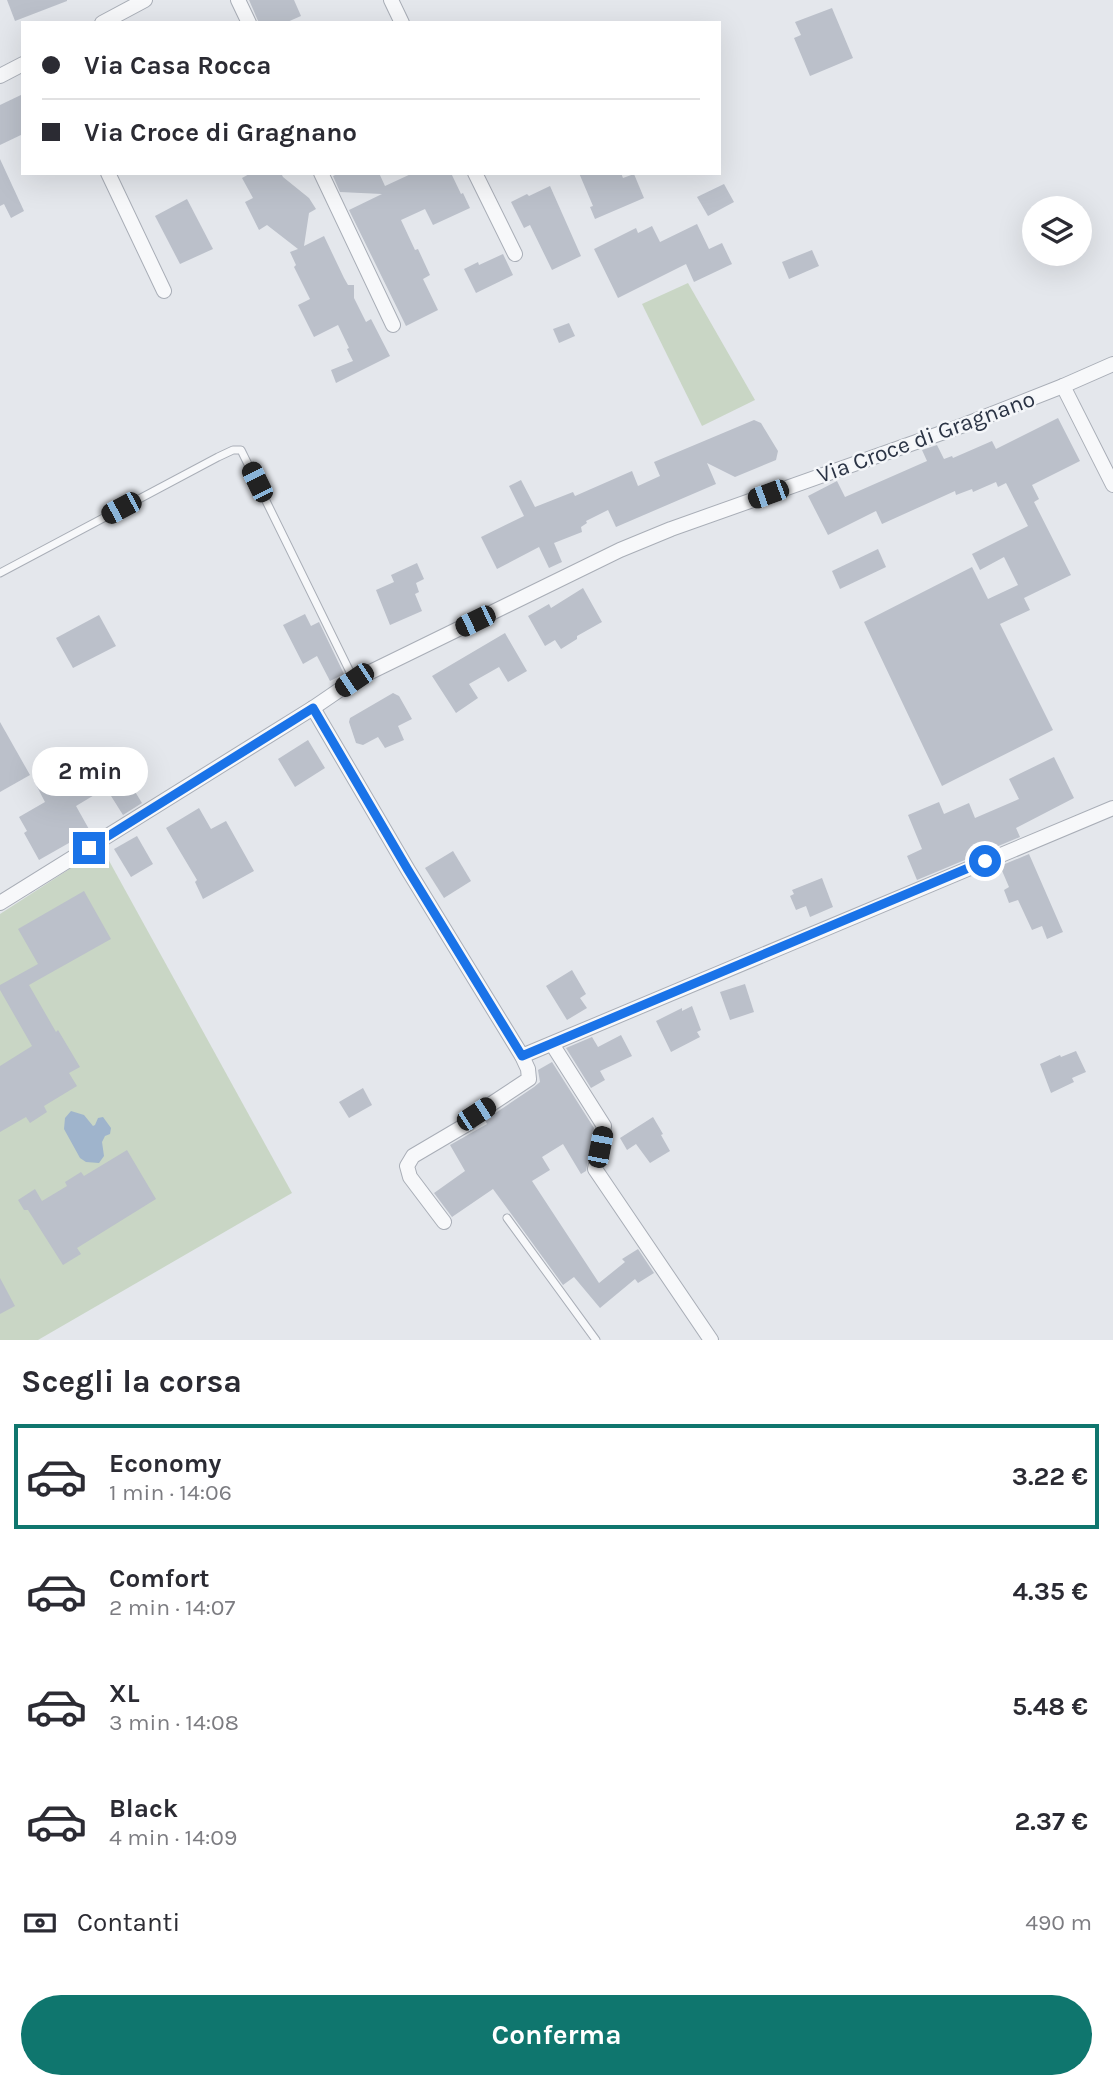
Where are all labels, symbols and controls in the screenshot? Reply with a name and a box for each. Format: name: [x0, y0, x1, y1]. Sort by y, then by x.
text: Via Casa Rocca: [84, 50, 271, 81]
text: Via Croce di Gragnano: [84, 117, 357, 148]
map controls: [1022, 196, 1092, 266]
button: layers: [1022, 196, 1092, 266]
street label: Via Croce di Gragnano: [813, 385, 1039, 489]
car: [239, 459, 276, 505]
car: [745, 477, 792, 511]
car: [98, 489, 145, 527]
car: [452, 602, 499, 640]
car: [331, 660, 378, 700]
callout: 2 min: [31, 746, 147, 796]
text: 2 min: [58, 758, 122, 785]
route end: [73, 832, 105, 864]
route start: [969, 845, 1001, 877]
car: [453, 1094, 500, 1134]
car: [586, 1124, 615, 1170]
text: Scegli la corsa: [21, 1363, 242, 1400]
icon: car: [25, 1445, 88, 1508]
text: Economy: [109, 1448, 221, 1479]
text: 3.22 €: [1012, 1461, 1088, 1492]
text: 1 min · 14:06: [109, 1479, 232, 1506]
icon: car: [25, 1560, 88, 1623]
text: Comfort: [109, 1563, 210, 1594]
text: 4.35 €: [1013, 1576, 1088, 1607]
text: 2 min · 14:07: [109, 1594, 235, 1621]
icon: car: [25, 1675, 88, 1738]
text: XL: [109, 1678, 140, 1709]
text: 5.48 €: [1012, 1691, 1088, 1722]
text: 3 min · 14:08: [109, 1709, 239, 1736]
icon: car: [25, 1790, 88, 1853]
text: Black: [109, 1793, 178, 1824]
text: 2.37 €: [1015, 1806, 1088, 1837]
text: 4 min · 14:09: [109, 1824, 237, 1851]
icon: cash: [21, 1904, 59, 1942]
text: Contanti: [77, 1907, 180, 1938]
text: 490 m: [1025, 1909, 1092, 1936]
button: Conferma: [21, 1995, 1092, 2075]

